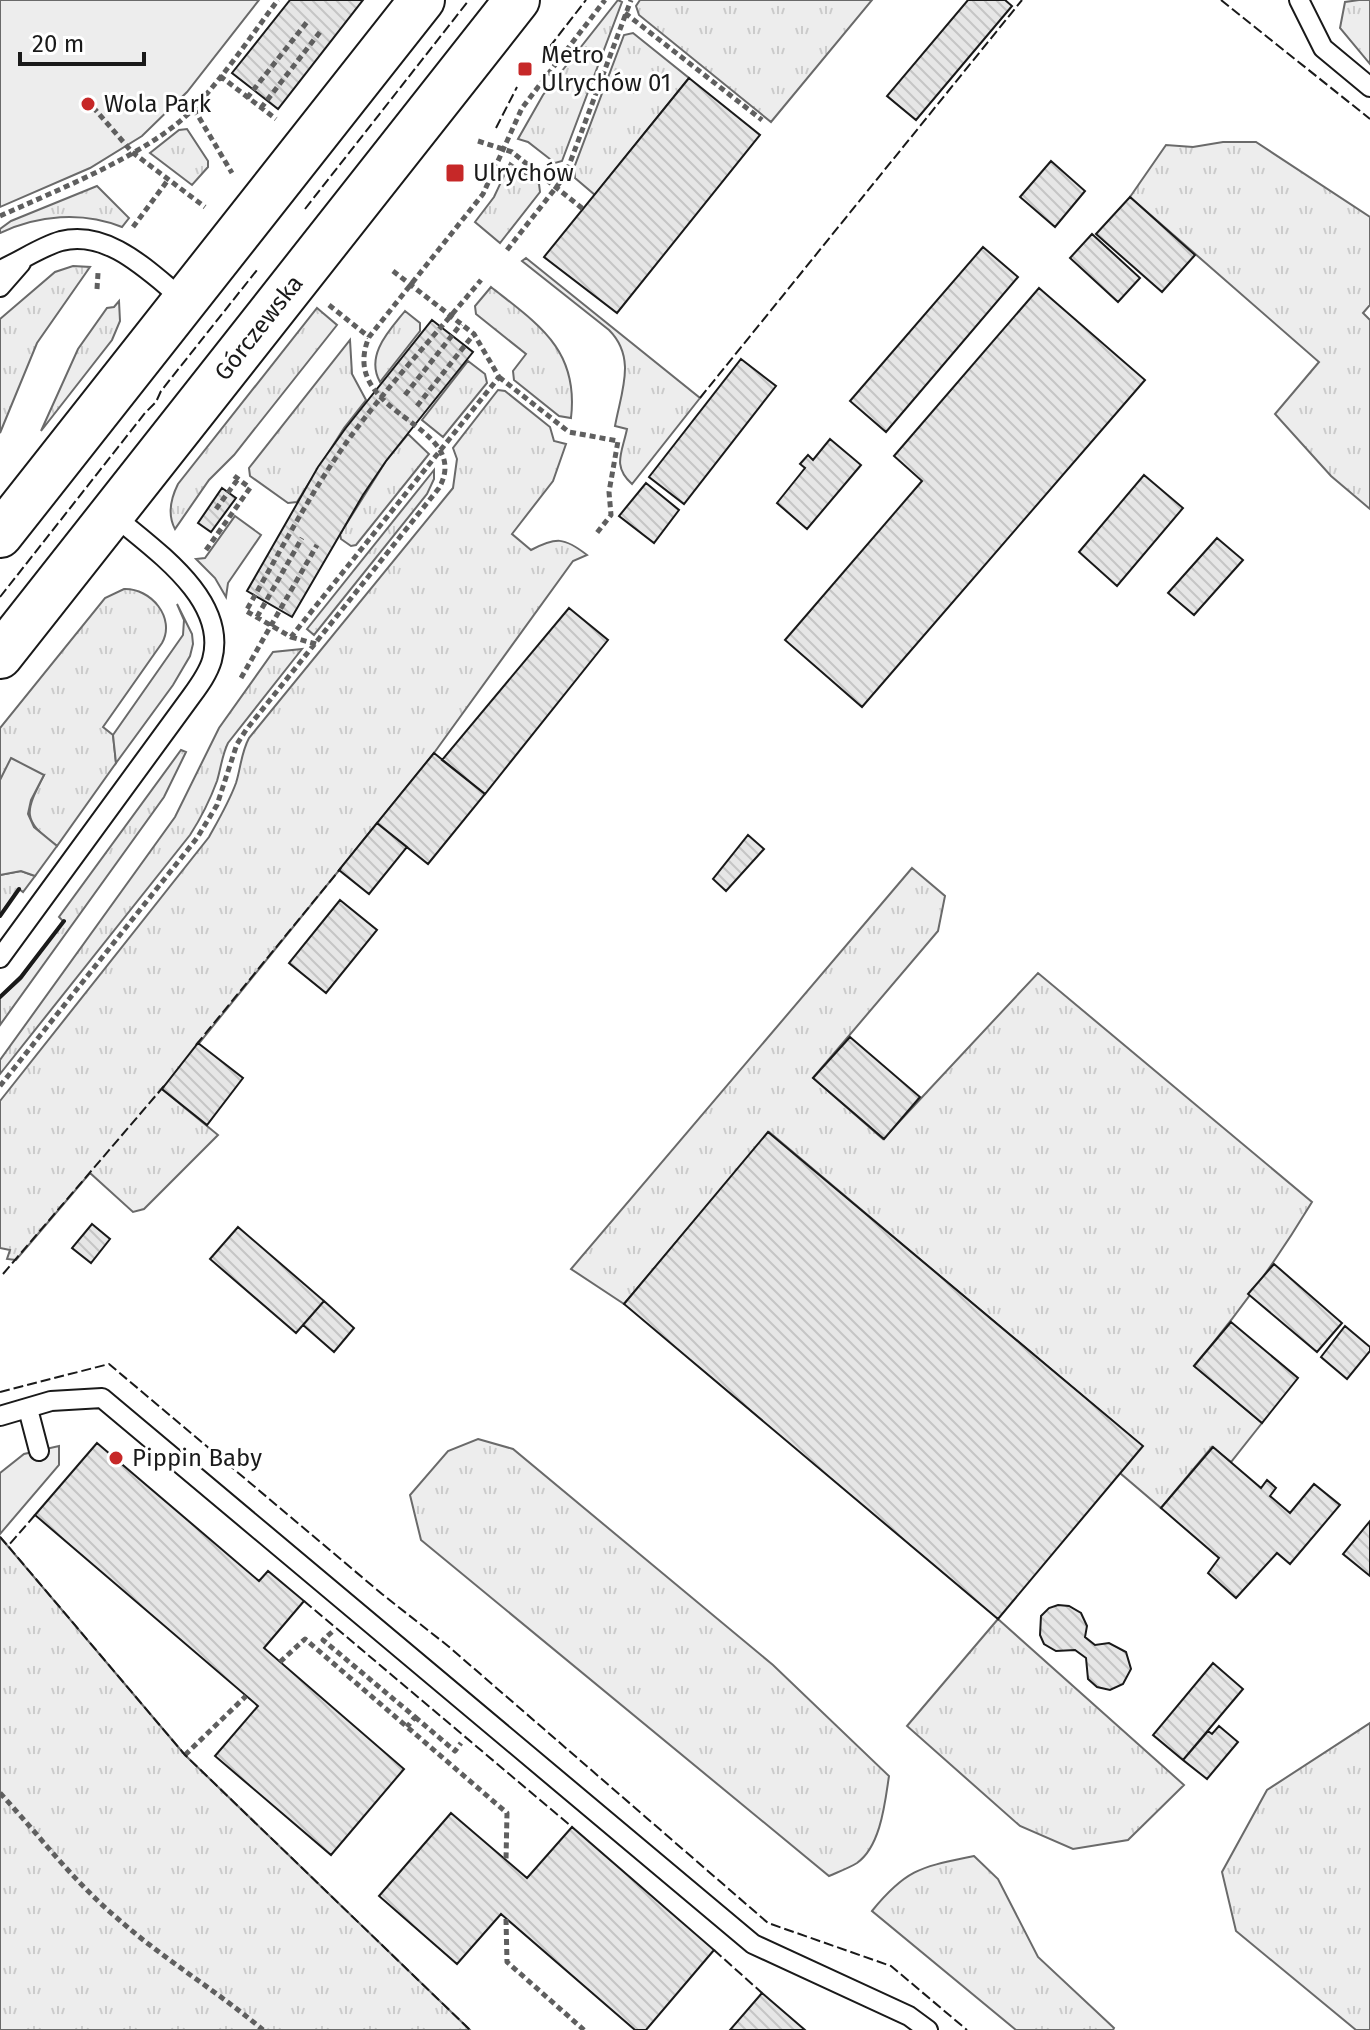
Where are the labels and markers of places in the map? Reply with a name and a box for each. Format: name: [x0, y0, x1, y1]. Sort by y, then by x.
place label: Metro Ulrychów 01: [541, 41, 671, 97]
marker: Metro Ulrychów 01: [516, 60, 534, 78]
place label: Wola Park: [104, 90, 212, 118]
marker: Wola Park: [79, 95, 97, 113]
place label: Ulrychów: [473, 159, 574, 187]
marker: Ulrychów: [444, 162, 466, 184]
place label: Pippin Baby: [132, 1444, 262, 1472]
marker: Pippin Baby: [107, 1449, 125, 1467]

